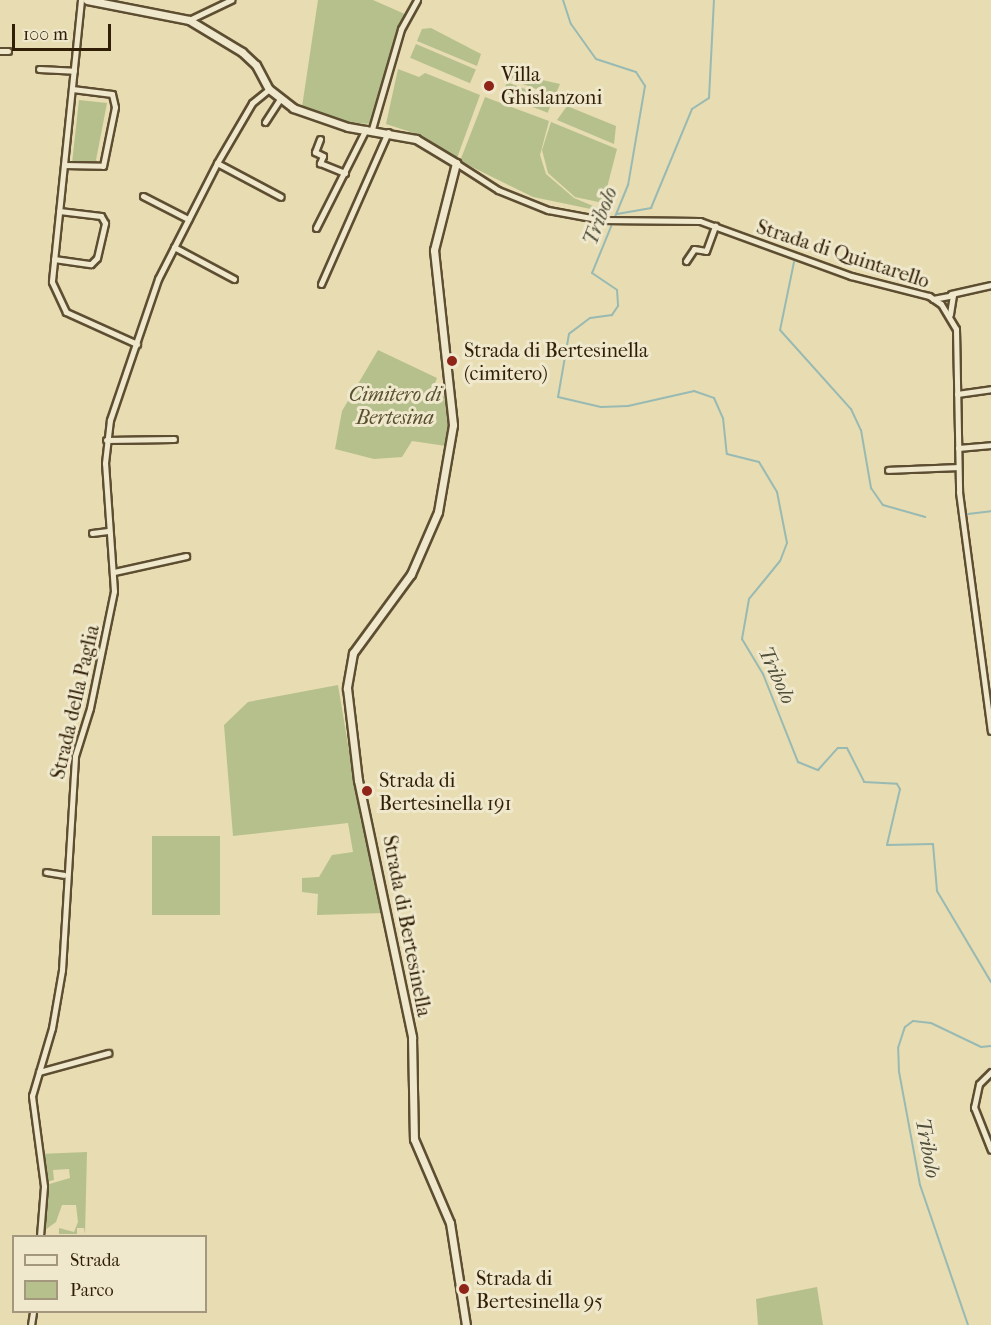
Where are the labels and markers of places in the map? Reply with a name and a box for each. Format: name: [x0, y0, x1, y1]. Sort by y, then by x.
place label: Villa Ghislanzoni: [501, 62, 602, 109]
marker: Villa Ghislanzoni: [482, 79, 496, 93]
place label: Strada di Bertesinella (cimitero): [464, 338, 648, 385]
marker: Strada di Bertesinella (cimitero): [445, 354, 459, 368]
place label: Strada di Bertesinella 191: [379, 768, 512, 815]
marker: Strada di Bertesinella 191: [360, 784, 374, 798]
place label: Strada di Bertesinella 95: [476, 1266, 603, 1313]
marker: Strada di Bertesinella 95: [457, 1282, 471, 1296]

